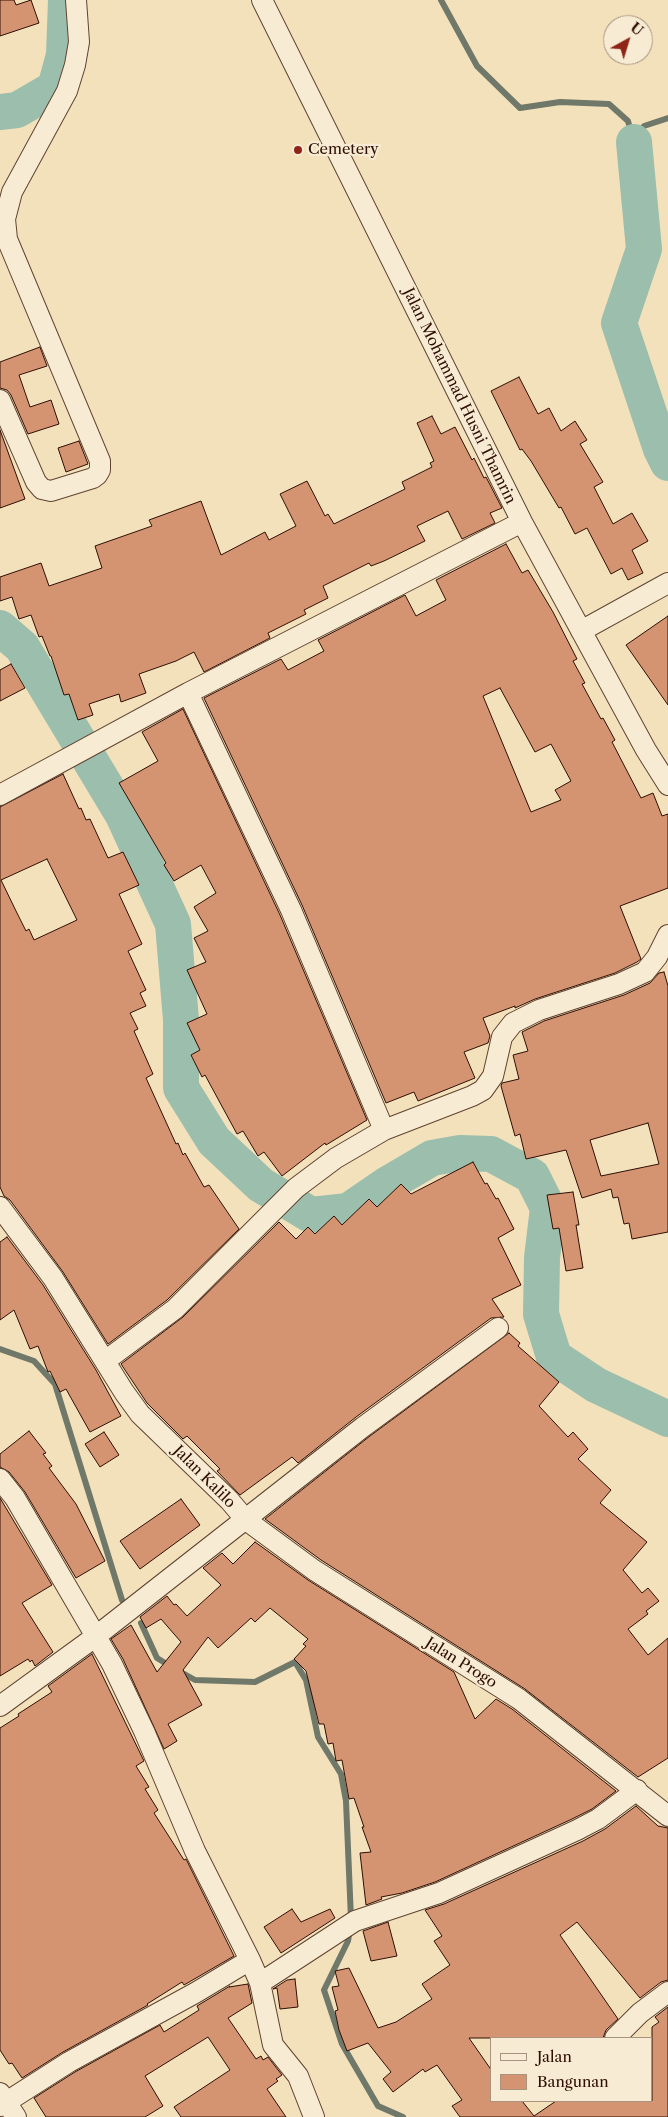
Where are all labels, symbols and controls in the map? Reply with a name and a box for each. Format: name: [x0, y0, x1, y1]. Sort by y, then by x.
north arrow: [603, 15, 653, 65]
text: U: [627, 19, 647, 40]
place label: Cemetery: [308, 141, 379, 159]
marker: Cemetery: [292, 144, 304, 156]
street label: Jalan Mohammad Husni Thamrin: [399, 285, 519, 507]
street label: Jalan Kalilo: [169, 1442, 239, 1512]
street label: Jalan Progo: [422, 1634, 500, 1692]
legend: [490, 2037, 653, 2102]
text: Jalan: [537, 2047, 572, 2066]
text: Bangunan: [537, 2072, 609, 2091]

